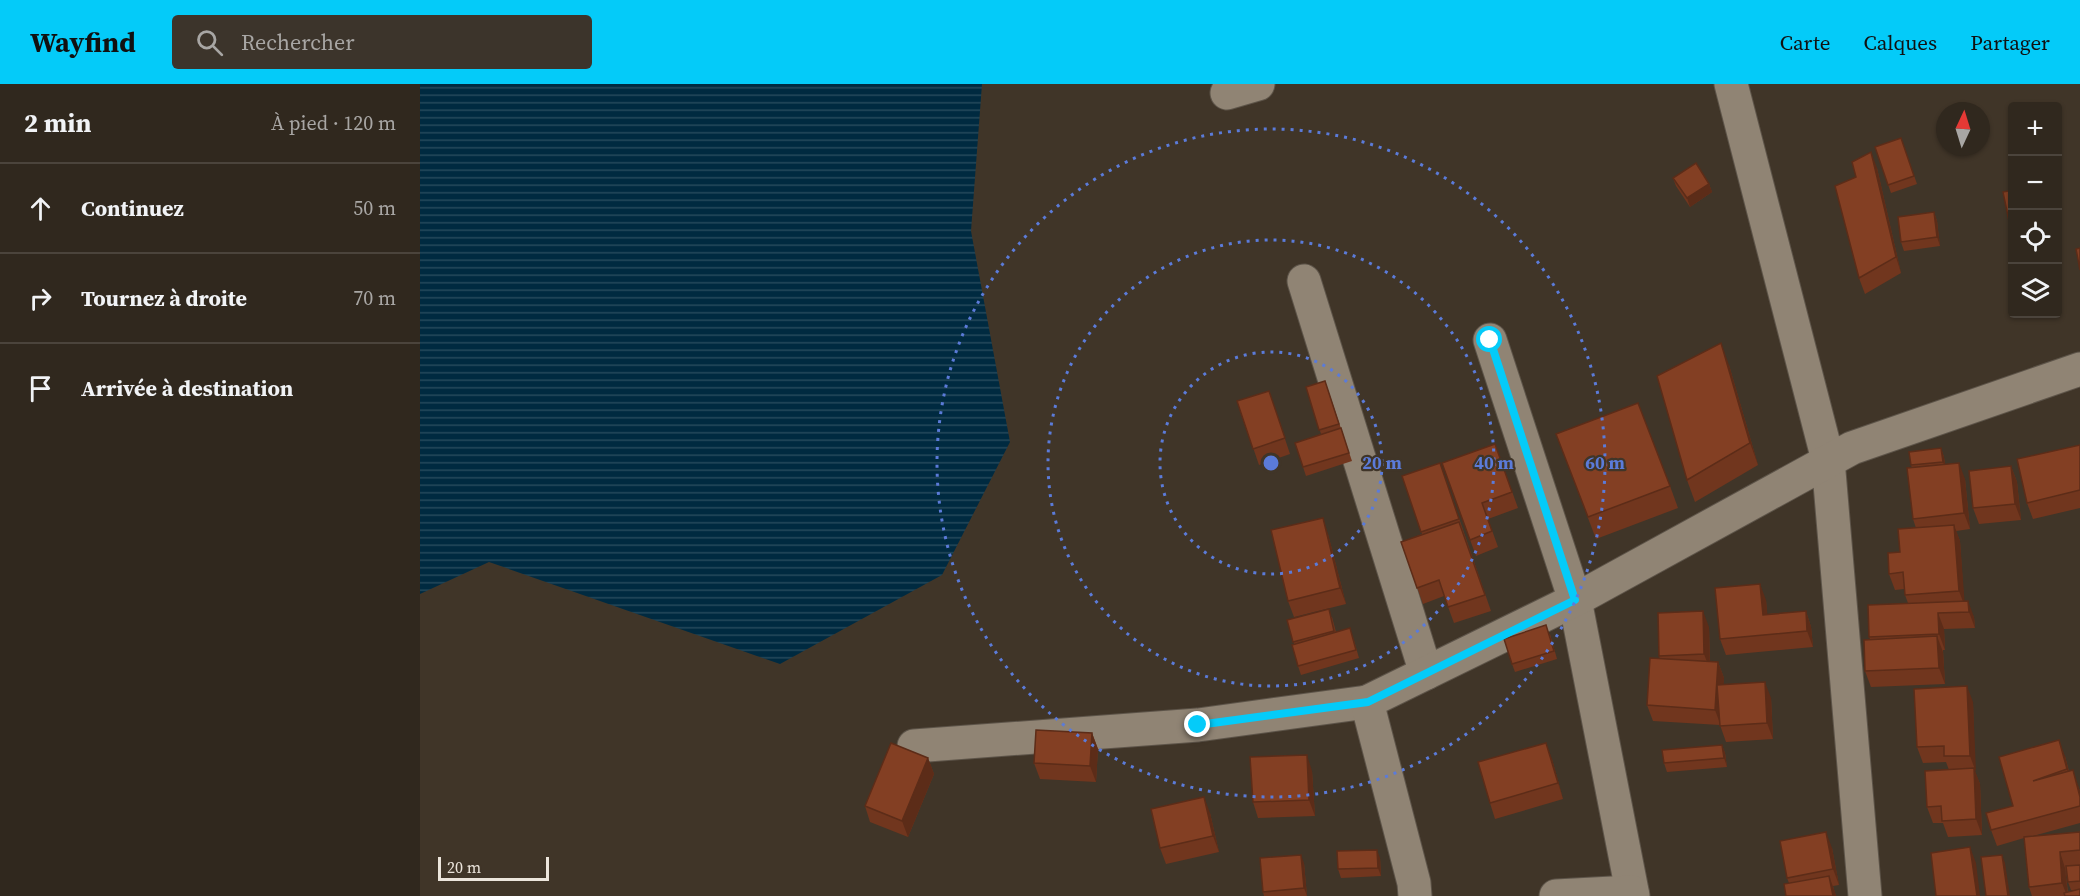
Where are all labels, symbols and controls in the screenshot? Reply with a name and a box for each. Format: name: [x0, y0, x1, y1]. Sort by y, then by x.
search box: [172, 15, 592, 69]
text: Wayfind: [30, 23, 136, 61]
icon: search: [193, 26, 226, 59]
text: Rechercher: [241, 27, 354, 57]
text: Carte: [1780, 28, 1830, 57]
text: Calques: [1863, 28, 1937, 57]
text: Partager: [1970, 28, 2050, 57]
north arrow: [1936, 102, 1990, 156]
map controls: [2008, 102, 2062, 318]
button: +: [2008, 102, 2062, 156]
text: 2 min: [24, 105, 91, 141]
text: À pied · 120 m: [271, 109, 396, 137]
button: −: [2008, 156, 2062, 210]
icon: ahead: [24, 192, 57, 225]
text: Continuez: [81, 193, 184, 223]
text: 50 m: [353, 194, 396, 222]
button: locate: [2008, 210, 2062, 264]
button: layers: [2008, 264, 2062, 318]
icon: right: [24, 282, 57, 315]
text: Tournez à droite: [81, 283, 247, 313]
text: 70 m: [353, 284, 396, 312]
route start: [1476, 326, 1502, 352]
icon: arrive: [24, 372, 57, 405]
text: Arrivée à destination: [81, 373, 293, 403]
text: 20 m: [1362, 450, 1402, 475]
text: 40 m: [1474, 450, 1514, 475]
text: 60 m: [1585, 450, 1625, 475]
centre of rings: [1261, 453, 1281, 473]
route end: [1184, 711, 1210, 737]
scale bar: [438, 854, 549, 882]
text: 20 m: [447, 856, 481, 878]

